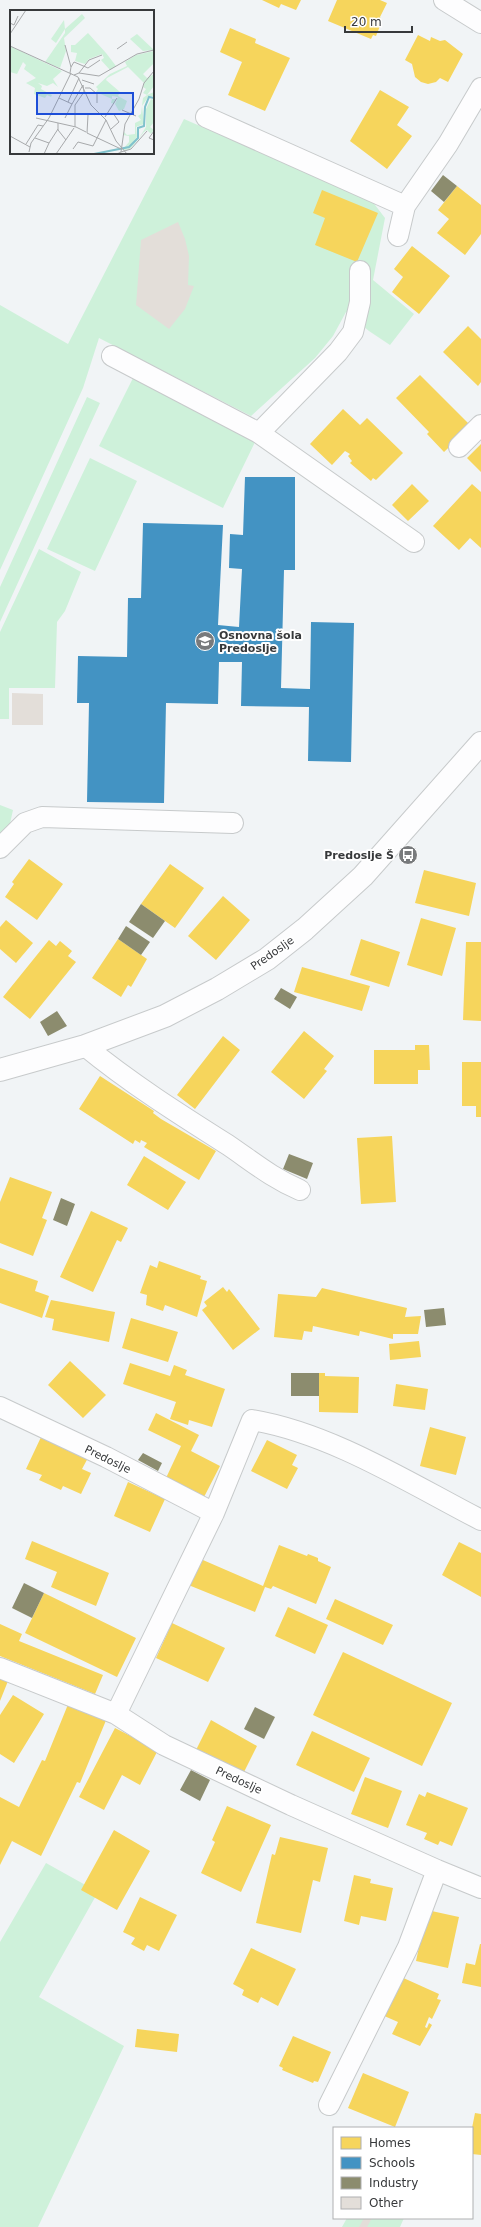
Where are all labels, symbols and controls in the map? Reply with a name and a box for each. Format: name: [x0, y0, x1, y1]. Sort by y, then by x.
scale bar: [345, 8, 412, 34]
inset map: [10, 10, 154, 154]
text: 20 m: [351, 15, 382, 29]
place label: Osnovna šola Predoslje: [219, 629, 302, 655]
school or university icon: Osnovna šola Predoslje: [194, 630, 216, 652]
bus stop icon: Predoslje Š: [397, 844, 419, 866]
place label: Predoslje Š: [324, 849, 394, 862]
street label: Predoslje: [248, 934, 297, 973]
street label: Predoslje: [83, 1443, 133, 1476]
street label: Predoslje: [213, 1764, 264, 1797]
legend: [333, 2127, 473, 2219]
text: Homes: [369, 2136, 411, 2150]
text: Schools: [369, 2156, 415, 2170]
text: Industry: [369, 2176, 418, 2190]
text: Other: [369, 2196, 403, 2210]

